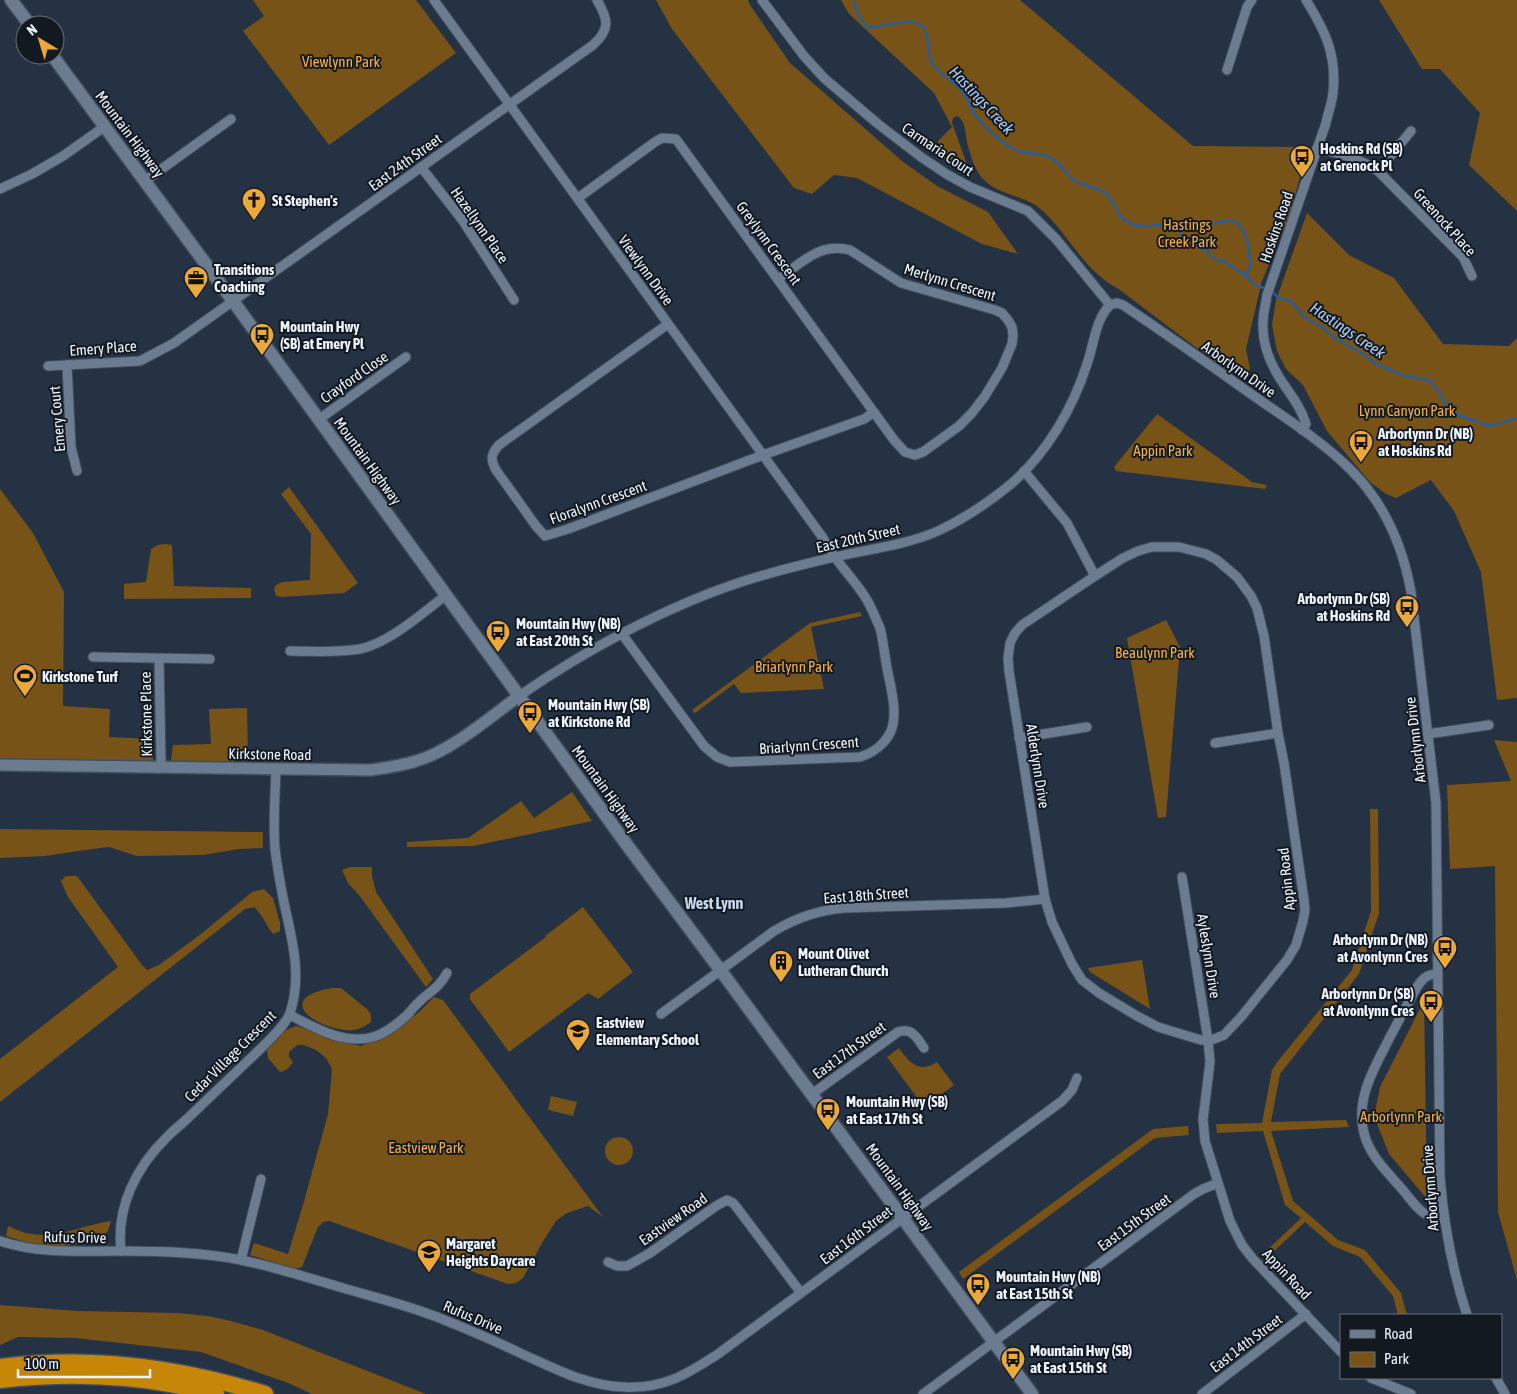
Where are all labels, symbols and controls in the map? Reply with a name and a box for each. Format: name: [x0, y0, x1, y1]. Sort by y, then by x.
north arrow: [15, 15, 65, 65]
text: N: [24, 21, 40, 39]
park label: Viewlynn Park: [302, 53, 380, 70]
water label: Hastings Creek: [945, 62, 1019, 139]
street label: Mountain Highway: [92, 88, 168, 180]
street label: Carmaria Court: [899, 119, 977, 179]
street label: East 24th Street: [365, 130, 445, 194]
place label: Hoskins Rd (SB) at Grenock Pl: [1320, 140, 1403, 174]
bus stop icon: Hoskins Rd (SB) at Grenock Pl: [1289, 144, 1315, 178]
street label: Hazellynn Place: [448, 184, 513, 266]
street label: Greenock Place: [1410, 185, 1480, 259]
church icon: St Stephen's: [241, 187, 267, 221]
street label: Hoskins Road: [1256, 189, 1296, 265]
place label: St Stephen's: [272, 192, 339, 209]
street label: Greylynn Crescent: [733, 198, 805, 288]
park label: Hastings Creek Park: [1158, 216, 1217, 250]
street label: Viewlynn Drive: [615, 232, 677, 308]
street label: Merlynn Crescent: [902, 260, 998, 304]
place label: Transitions Coaching: [214, 261, 275, 295]
office icon: Transitions Coaching: [183, 265, 209, 299]
water label: Hastings Creek: [1307, 298, 1390, 363]
place label: Mountain Hwy (SB) at Emery Pl: [280, 318, 365, 352]
bus stop icon: Mountain Hwy (SB) at Emery Pl: [249, 322, 275, 356]
street label: Emery Place: [69, 337, 137, 359]
street label: Arborlynn Drive: [1199, 337, 1279, 401]
street label: Crayford Close: [317, 347, 391, 406]
street label: Emery Court: [46, 385, 68, 453]
park label: Lynn Canyon Park: [1359, 402, 1456, 419]
street label: Mountain Highway: [331, 414, 405, 508]
place label: Arborlynn Dr (NB) at Hoskins Rd: [1377, 425, 1473, 459]
bus stop icon: Arborlynn Dr (NB) at Hoskins Rd: [1348, 429, 1374, 463]
park label: Appin Park: [1133, 442, 1193, 459]
street label: Floralynn Crescent: [547, 477, 649, 527]
street label: East 20th Street: [814, 520, 902, 556]
place label: Arborlynn Dr (SB) at Hoskins Rd: [1297, 590, 1390, 624]
bus stop icon: Arborlynn Dr (SB) at Hoskins Rd: [1394, 594, 1420, 628]
place label: Mountain Hwy (NB) at East 20th St: [516, 615, 621, 649]
bus stop icon: Mountain Hwy (NB) at East 20th St: [485, 619, 511, 653]
park label: Beaulynn Park: [1115, 644, 1195, 661]
park label: Briarlynn Park: [755, 658, 833, 675]
sports icon: Kirkstone Turf: [12, 663, 38, 697]
place label: Kirkstone Turf: [42, 668, 119, 685]
street label: Kirkstone Place: [137, 671, 155, 757]
place label: Mountain Hwy (SB) at Kirkstone Rd: [548, 696, 650, 730]
street label: Arborlynn Drive: [1401, 696, 1429, 784]
bus stop icon: Mountain Hwy (SB) at Kirkstone Rd: [517, 700, 543, 734]
street label: Alderlynn Drive: [1023, 723, 1053, 810]
street label: Briarlynn Crescent: [758, 733, 860, 757]
street label: Mountain Highway: [569, 742, 643, 836]
street label: Kirkstone Road: [228, 745, 312, 763]
street label: Appin Road: [1274, 847, 1298, 911]
street label: East 18th Street: [823, 884, 909, 906]
district label: West Lynn: [684, 894, 744, 912]
street label: Ayleslynn Drive: [1194, 913, 1224, 1000]
place label: Arborlynn Dr (NB) at Avonlynn Cres: [1332, 931, 1429, 965]
bus stop icon: Arborlynn Dr (NB) at Avonlynn Cres: [1432, 935, 1458, 969]
place label: Mount Olivet Lutheran Church: [798, 945, 888, 979]
building icon: Mount Olivet Lutheran Church: [768, 949, 794, 983]
place label: Arborlynn Dr (SB) at Avonlynn Cres: [1321, 985, 1415, 1019]
bus stop icon: Arborlynn Dr (SB) at Avonlynn Cres: [1418, 989, 1444, 1023]
street label: Cedar Village Crescent: [181, 1007, 279, 1105]
place label: Eastview Elementary School: [596, 1014, 700, 1048]
school or university icon: Eastview Elementary School: [565, 1018, 591, 1052]
street label: East 17th Street: [809, 1018, 889, 1082]
place label: Mountain Hwy (SB) at East 17th St: [846, 1093, 948, 1127]
bus stop icon: Mountain Hwy (SB) at East 17th St: [815, 1097, 841, 1131]
park label: Arborlynn Park: [1360, 1108, 1442, 1125]
park label: Eastview Park: [388, 1139, 464, 1156]
street label: Mountain Highway: [863, 1140, 937, 1234]
street label: Arborlynn Drive: [1419, 1144, 1441, 1232]
street label: Eastview Road: [636, 1189, 710, 1249]
street label: East 15th Street: [1094, 1190, 1174, 1254]
street label: East 16th Street: [817, 1202, 895, 1268]
street label: Rufus Drive: [44, 1228, 107, 1246]
place label: Margaret Heights Daycare: [446, 1235, 536, 1269]
school or university icon: Margaret Heights Daycare: [416, 1239, 442, 1273]
street label: Appin Road: [1259, 1245, 1315, 1303]
place label: Mountain Hwy (NB) at East 15th St: [996, 1268, 1101, 1302]
bus stop icon: Mountain Hwy (NB) at East 15th St: [965, 1272, 991, 1306]
street label: Rufus Drive: [441, 1297, 505, 1337]
street label: East 14th Street: [1207, 1310, 1285, 1376]
legend: [1340, 1314, 1502, 1379]
text: Road: [1384, 1325, 1413, 1342]
place label: Mountain Hwy (SB) at East 15th St: [1030, 1342, 1132, 1376]
scale bar: [18, 1346, 150, 1378]
bus stop icon: Mountain Hwy (SB) at East 15th St: [1000, 1346, 1026, 1380]
text: Park: [1384, 1350, 1409, 1367]
text: 100 m: [25, 1355, 59, 1372]

